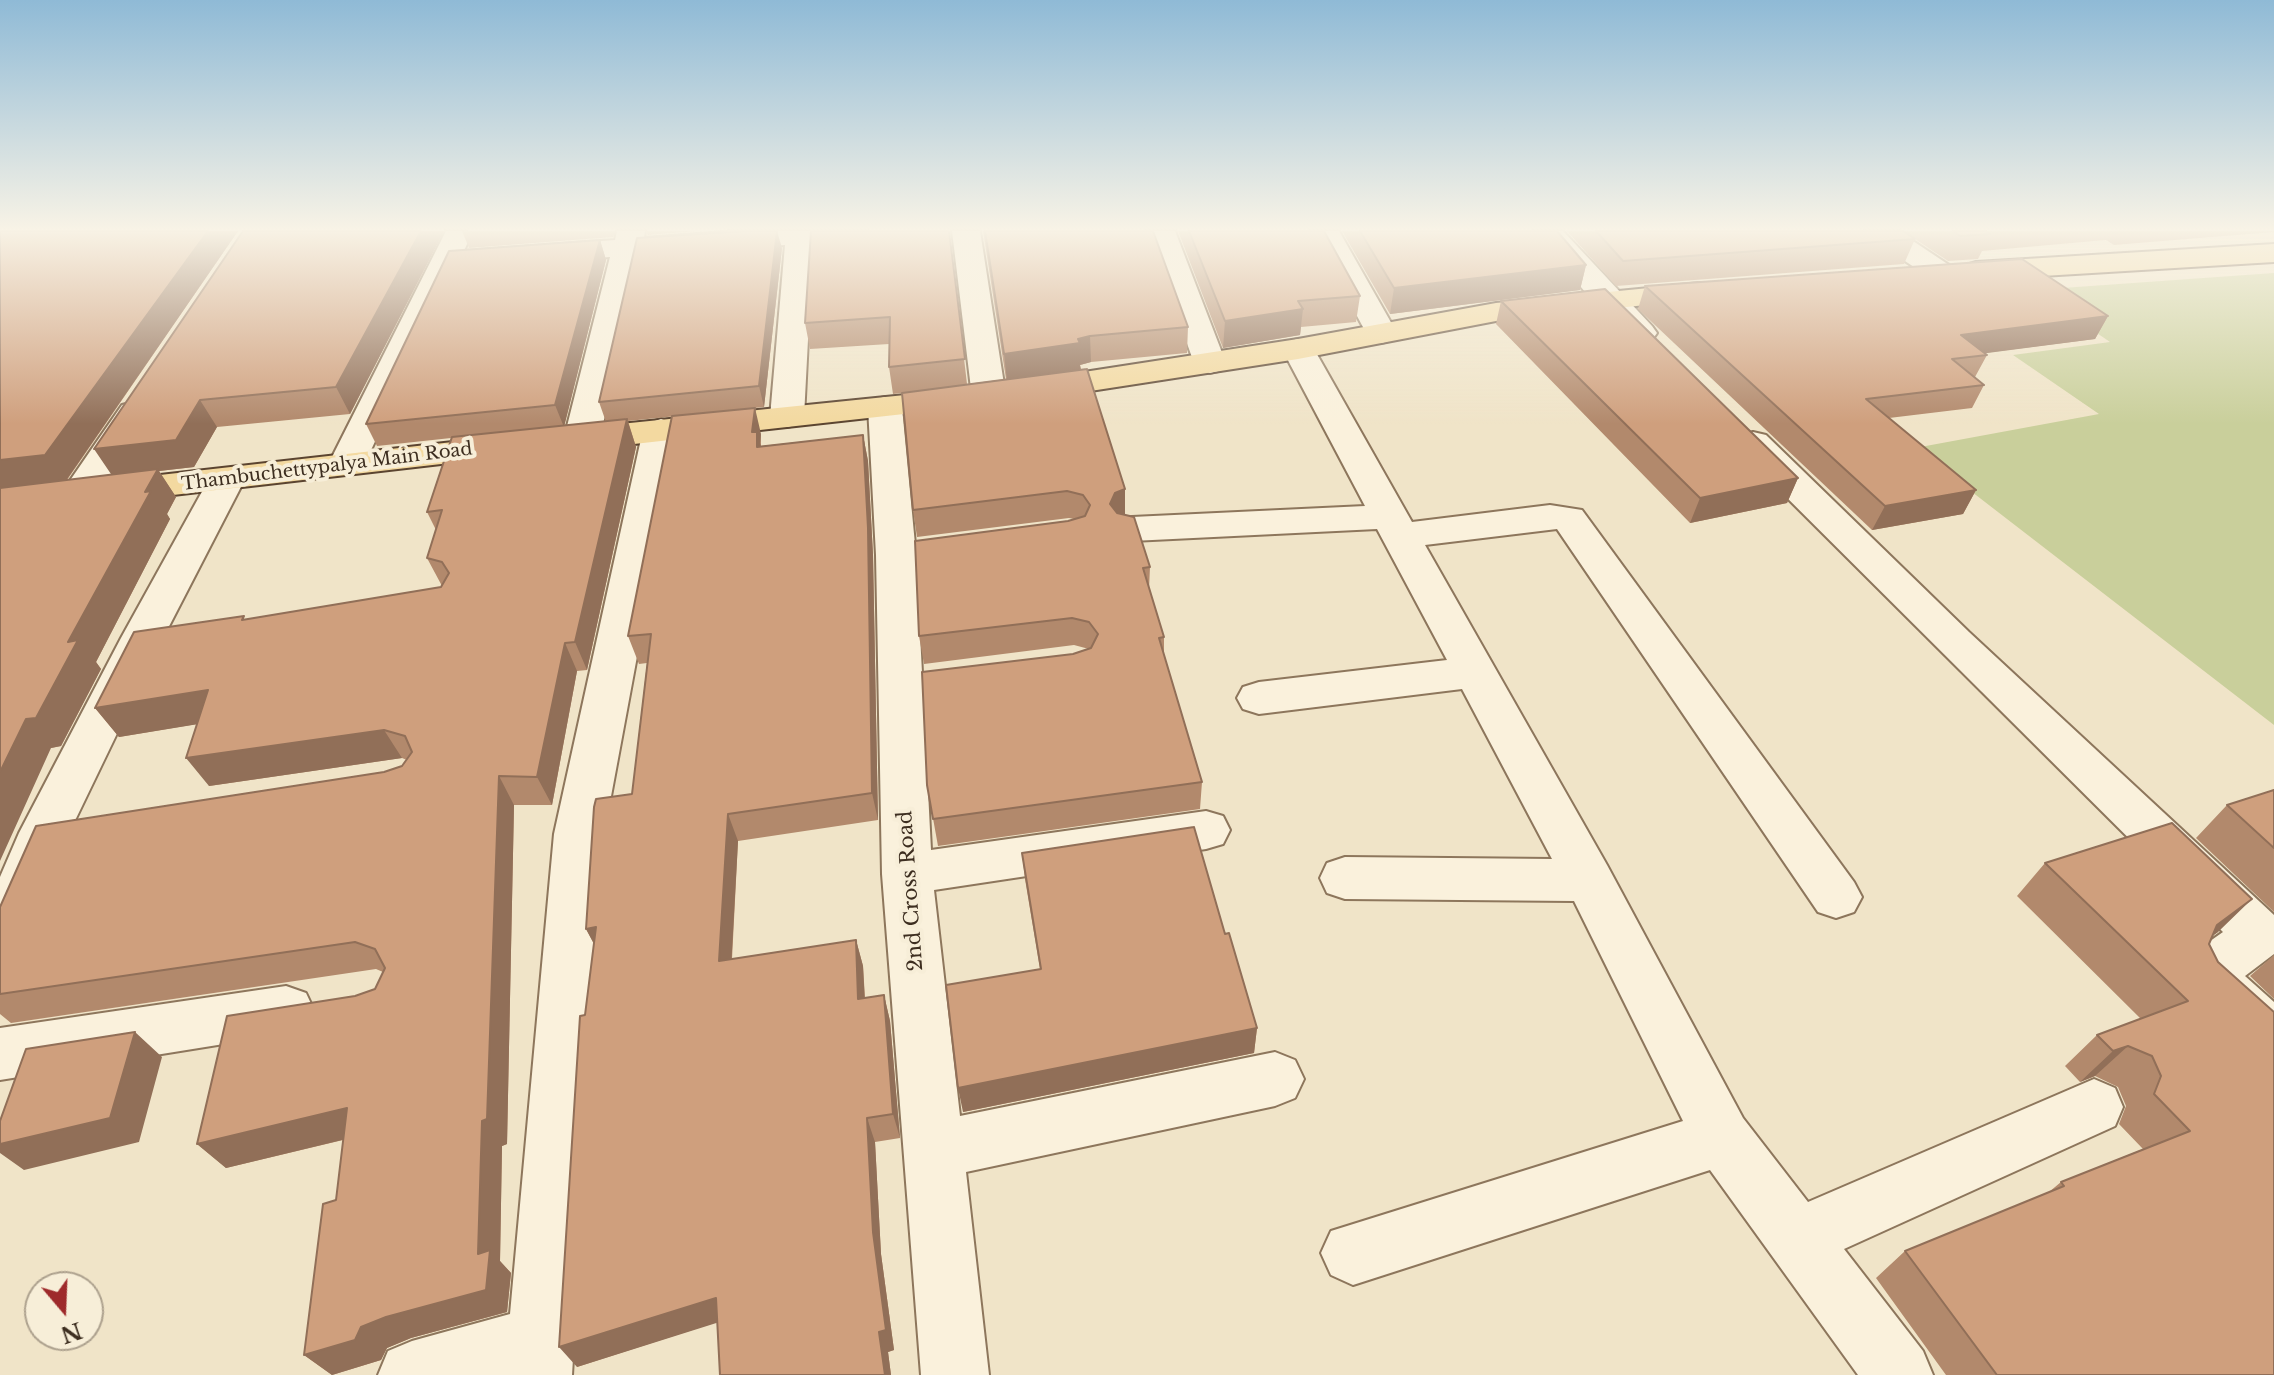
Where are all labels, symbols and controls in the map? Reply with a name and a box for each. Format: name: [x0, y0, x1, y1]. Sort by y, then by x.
street label: Thambuchettypalya Main Road: [180, 438, 474, 496]
street label: 2nd Cross Road: [893, 810, 929, 972]
north arrow: [24, 1271, 104, 1351]
text: N: [57, 1316, 86, 1348]

